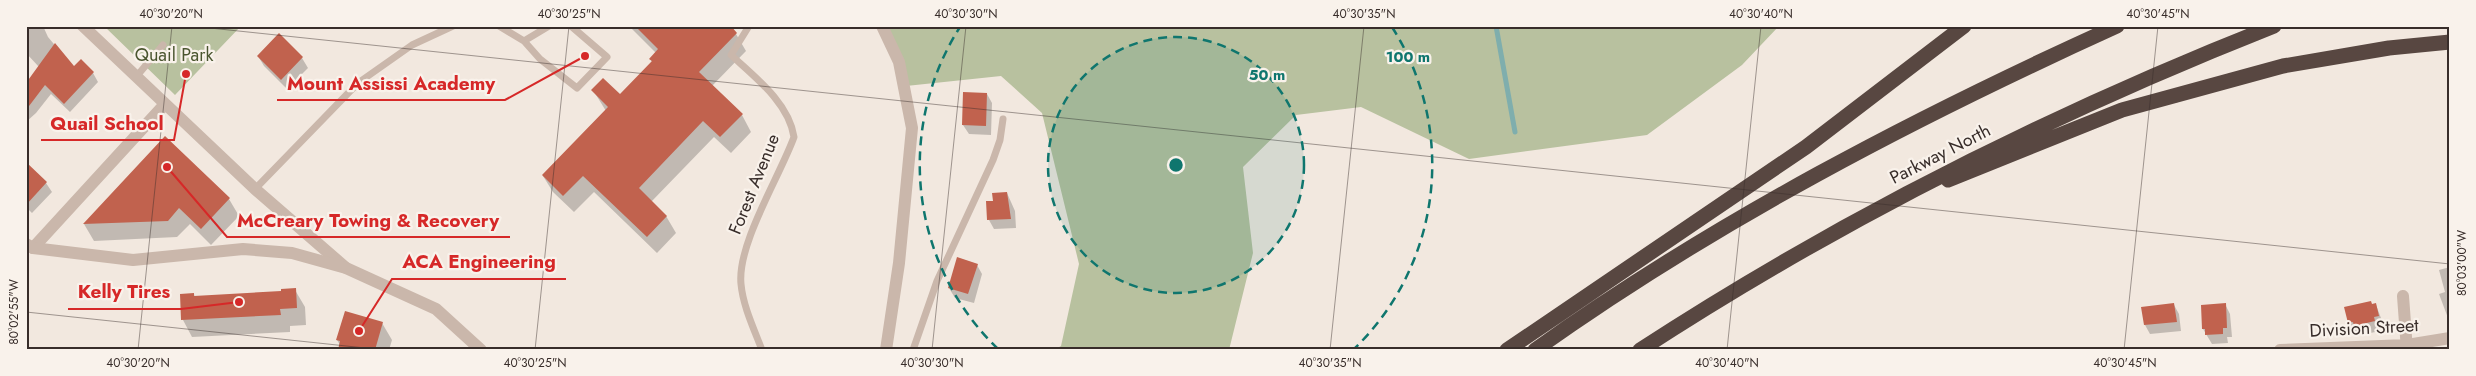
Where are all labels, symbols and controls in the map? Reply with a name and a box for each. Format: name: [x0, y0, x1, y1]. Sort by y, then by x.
text: 40°30'20"N: [139, 5, 203, 23]
text: 40°30'25"N: [537, 5, 601, 23]
text: 40°30'30"N: [934, 5, 998, 23]
text: 40°30'35"N: [1333, 5, 1395, 23]
text: 40°30'40"N: [1729, 5, 1793, 23]
text: 40°30'45"N: [2126, 5, 2190, 23]
park label: Quail Park: [135, 42, 213, 68]
text: 100 m: [1386, 46, 1430, 68]
text: 50 m: [1249, 64, 1285, 86]
callout: Mount Assissi Academy: [277, 66, 505, 100]
text: Mount Assissi Academy: [287, 70, 496, 97]
callout: Quail School: [41, 106, 174, 140]
text: Quail School: [50, 110, 164, 137]
street label: Parkway North: [1885, 117, 1995, 191]
street label: Forest Avenue: [722, 130, 786, 238]
centre of rings: [1167, 156, 1185, 174]
callout: McCreary Towing & Recovery: [227, 203, 510, 237]
text: McCreary Towing & Recovery: [237, 207, 500, 234]
text: 80°03'00"W: [2453, 230, 2471, 296]
callout: ACA Engineering: [392, 245, 566, 279]
text: ACA Engineering: [401, 248, 556, 275]
callout: Kelly Tires: [68, 275, 181, 309]
text: Kelly Tires: [78, 278, 171, 305]
text: 80°02'55"W: [5, 279, 23, 345]
street label: Division Street: [2309, 312, 2420, 344]
text: 40°30'20"N: [106, 354, 170, 372]
text: 40°30'25"N: [503, 354, 567, 372]
text: 40°30'30"N: [900, 354, 964, 372]
text: 40°30'35"N: [1299, 354, 1361, 372]
text: 40°30'40"N: [1695, 354, 1759, 372]
text: 40°30'45"N: [2093, 354, 2157, 372]

